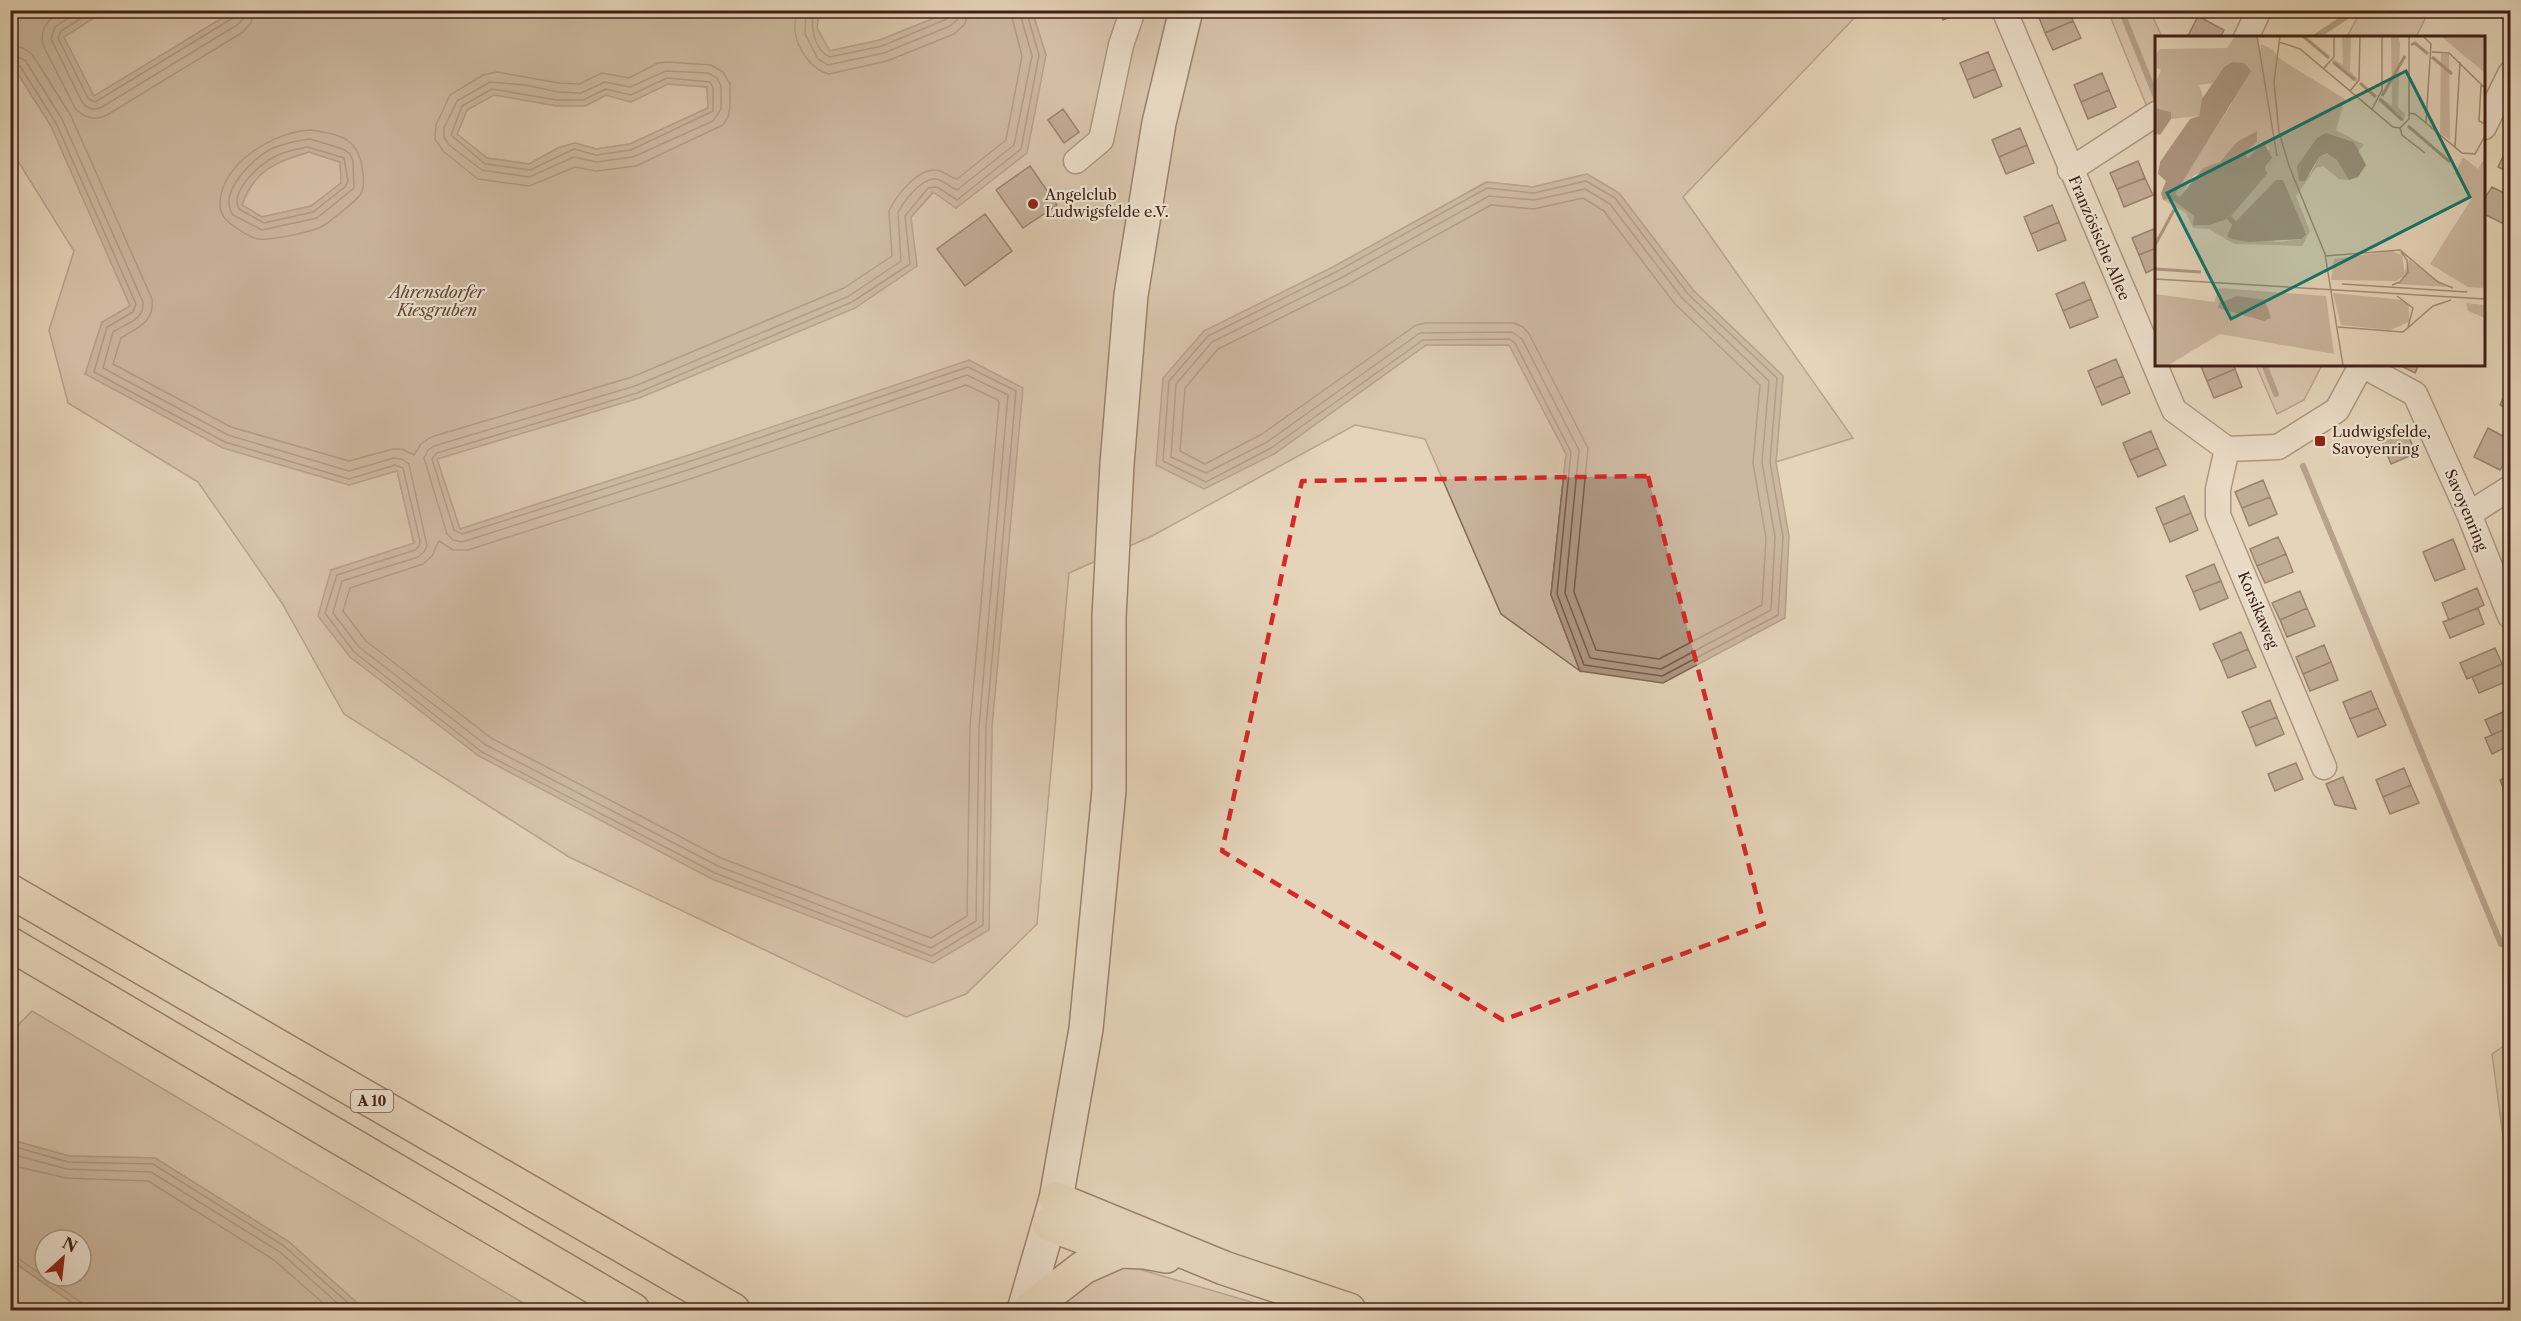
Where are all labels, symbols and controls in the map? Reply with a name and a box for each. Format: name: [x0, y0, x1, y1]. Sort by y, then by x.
inset map: [2155, 36, 2485, 366]
street label: Französische Allee: [2065, 173, 2134, 303]
place label: Angelclub Ludwigsfelde e.V.: [1044, 185, 1169, 221]
marker: Angelclub Ludwigsfelde e.V.: [1026, 197, 1040, 211]
water label: Ahrensdorfer Kiesgruben: [386, 282, 486, 320]
place label: Ludwigsfelde, Savoyenring: [2332, 422, 2431, 458]
marker: Ludwigsfelde, Savoyenring: [2313, 434, 2327, 448]
street label: Savoyenring: [2441, 466, 2492, 554]
street label: Korsikaweg: [2234, 568, 2283, 651]
road number: A 10: [351, 1090, 393, 1112]
north arrow: [33, 1228, 93, 1288]
text: N: [59, 1233, 81, 1257]

